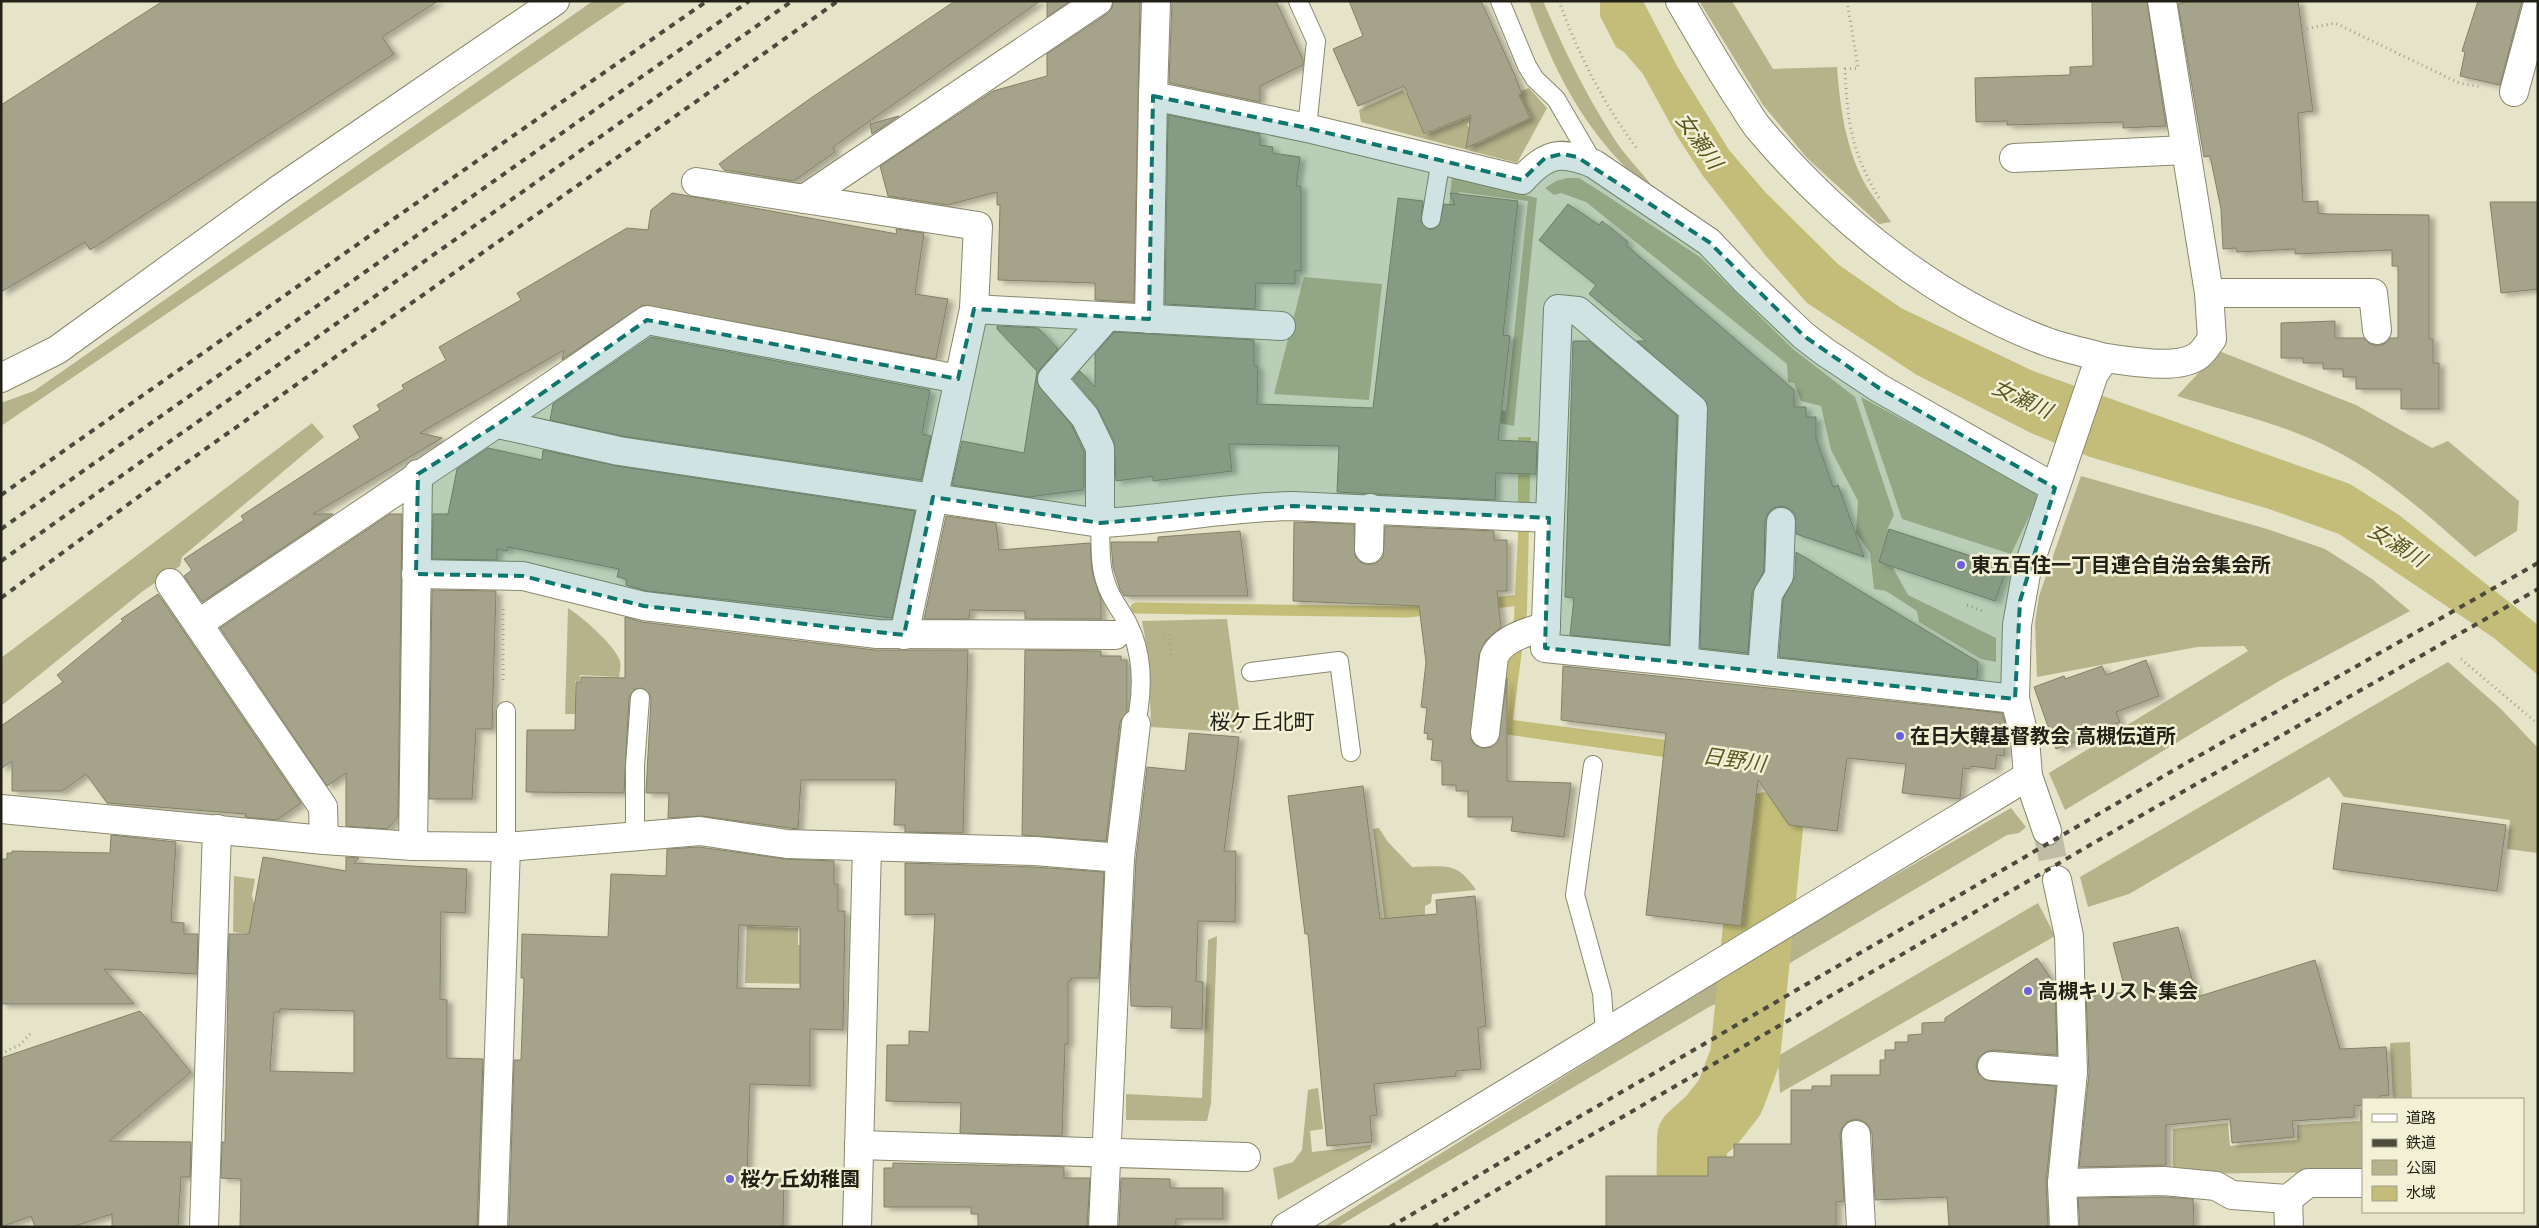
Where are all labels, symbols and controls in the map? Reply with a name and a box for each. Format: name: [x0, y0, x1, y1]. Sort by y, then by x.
water label: 女瀬川: [1669, 107, 1731, 177]
water label: 女瀬川: [1987, 372, 2059, 427]
water label: 女瀬川: [2362, 516, 2433, 575]
place label: 東五百住一丁目連合自治会集会所: [1971, 551, 2271, 580]
marker: 東五百住一丁目連合自治会集会所: [1955, 559, 1967, 571]
district label: 桜ケ丘北町: [1210, 707, 1315, 737]
place label: 在日大韓基督教会 高槻伝道所: [1910, 722, 2176, 751]
marker: 在日大韓基督教会 高槻伝道所: [1894, 730, 1906, 742]
water label: 日野川: [1701, 741, 1769, 780]
place label: 高槻キリスト集会: [2038, 977, 2198, 1006]
marker: 高槻キリスト集会: [2022, 985, 2034, 997]
legend: [2362, 1098, 2524, 1213]
text: 道路: [2406, 1107, 2436, 1129]
text: 鉄道: [2406, 1132, 2436, 1154]
text: 公園: [2406, 1157, 2436, 1179]
place label: 桜ケ丘幼稚園: [740, 1165, 860, 1194]
marker: 桜ケ丘幼稚園: [724, 1173, 736, 1185]
text: 水域: [2406, 1182, 2436, 1204]

